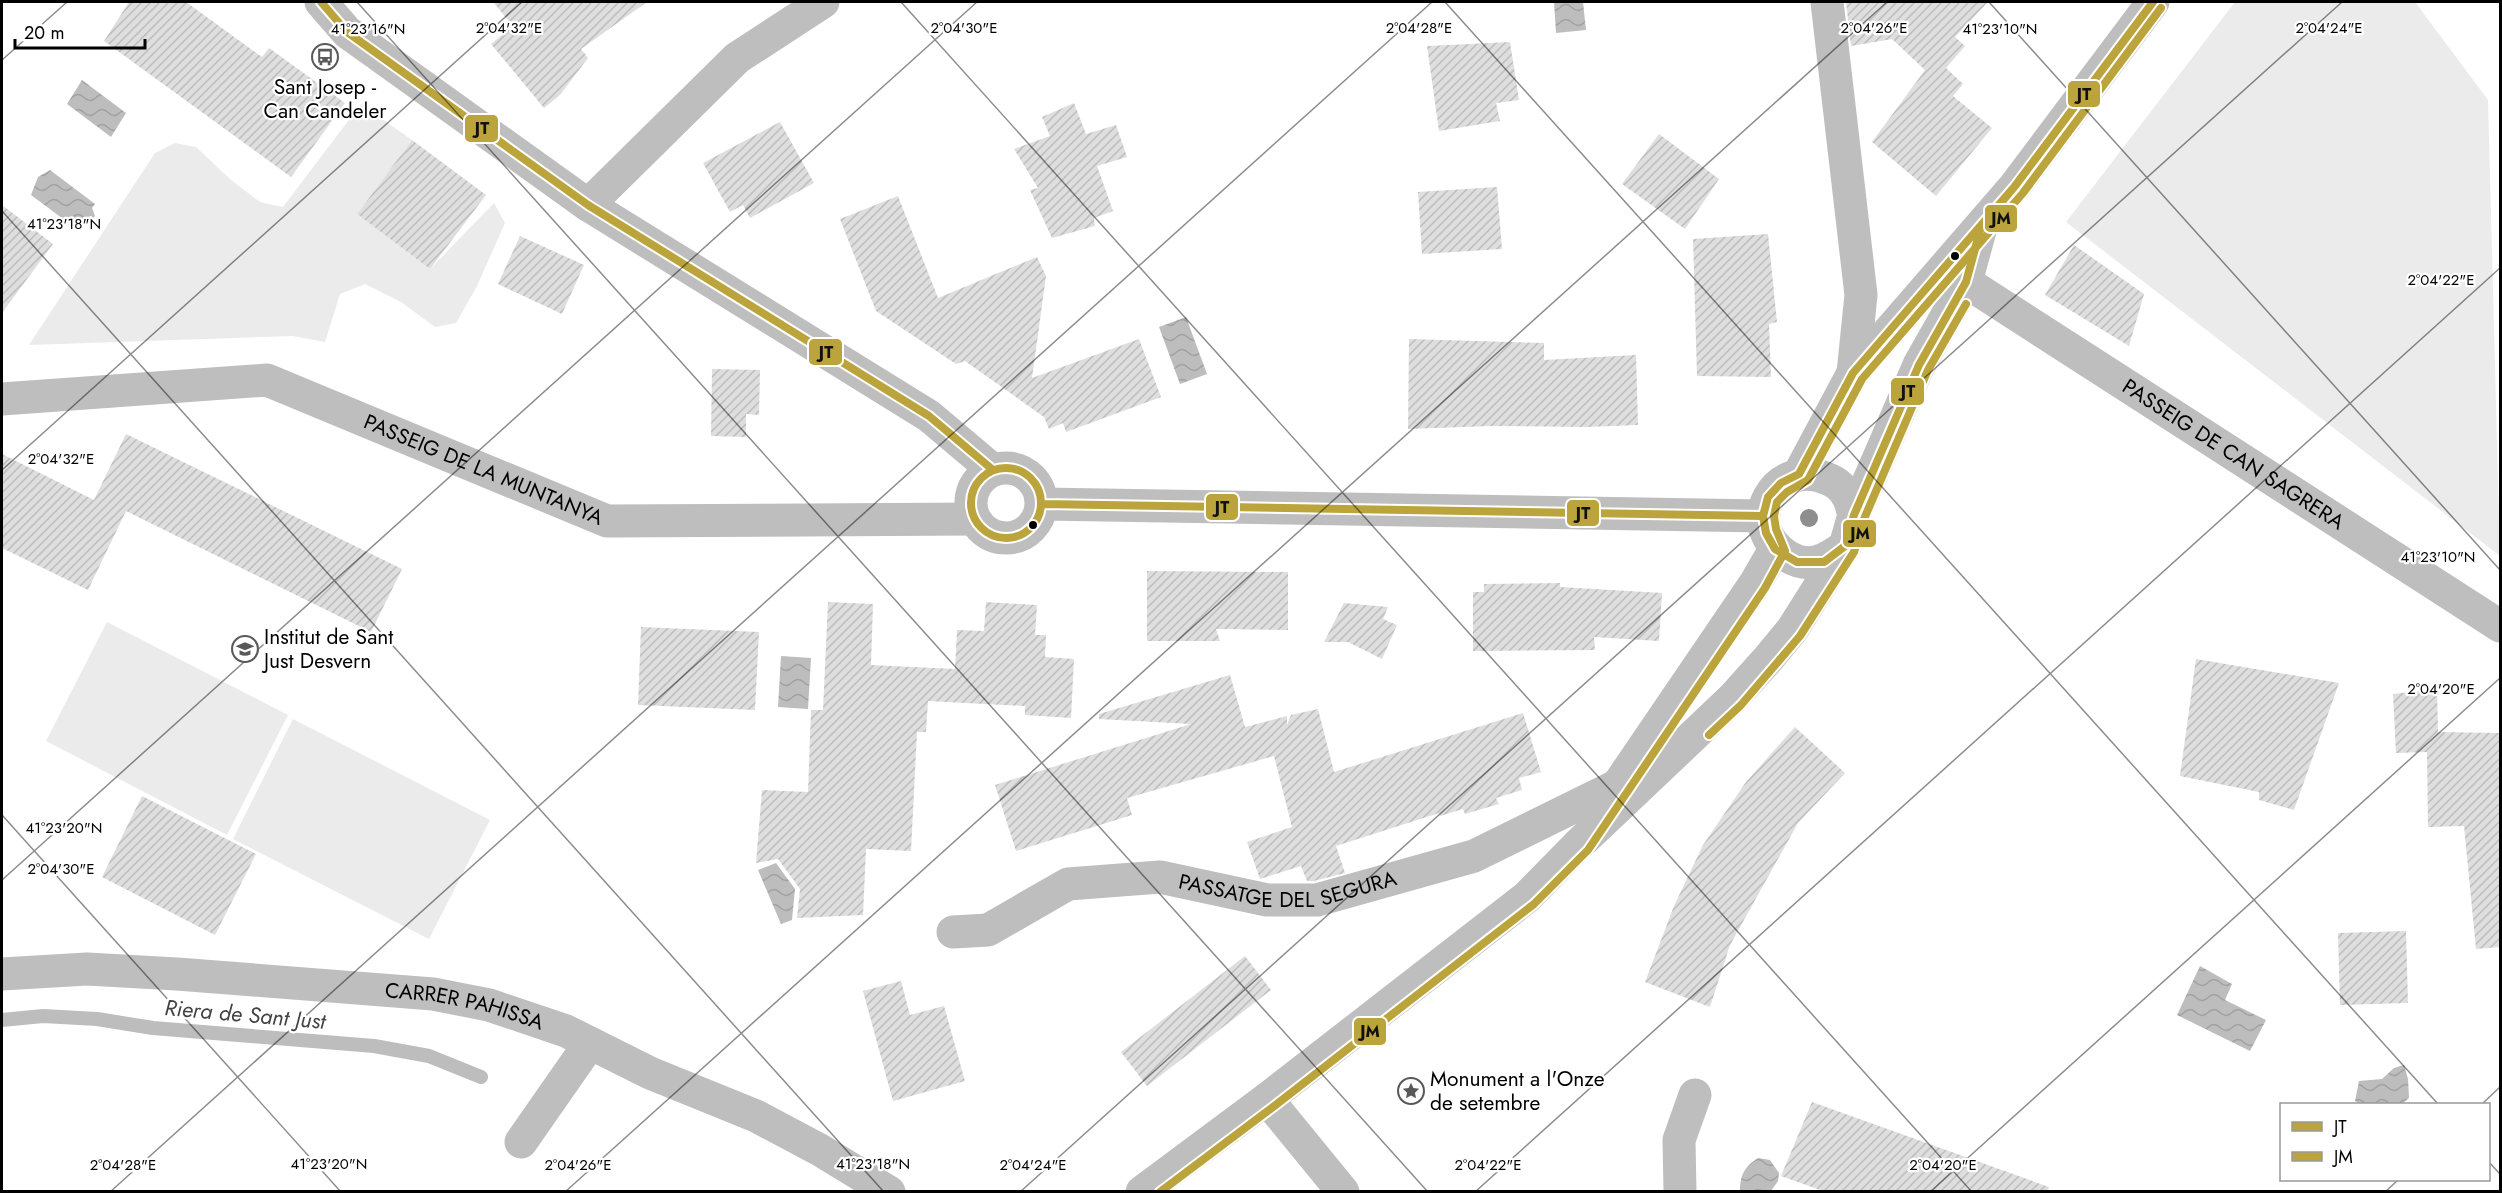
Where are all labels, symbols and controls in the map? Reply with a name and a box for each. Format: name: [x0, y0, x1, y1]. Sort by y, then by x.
scale bar: [15, 12, 146, 50]
text: 2°04'32"E: [476, 17, 542, 39]
text: 2°04'30"E: [930, 17, 998, 39]
text: 2°04'28"E: [1386, 17, 1452, 39]
text: 2°04'26"E: [1840, 17, 1908, 39]
text: 2°04'24"E: [2295, 17, 2363, 39]
text: 41°23'16"N: [331, 18, 405, 40]
text: 41°23'10"N: [1962, 18, 2038, 40]
text: 20 m: [24, 20, 64, 46]
bus stop icon: Sant Josep - Can Candeler: [310, 42, 340, 72]
place label: Sant Josep - Can Candeler: [264, 72, 387, 126]
line badge: JT: [2067, 80, 2101, 108]
text: JT: [2074, 83, 2091, 106]
line badge: JT: [464, 114, 499, 143]
text: JT: [472, 117, 489, 140]
line badge: JM: [1984, 204, 2018, 233]
text: JM: [1988, 207, 2011, 230]
text: 41°23'18"N: [27, 213, 101, 235]
unlabelled marker: [1949, 250, 1961, 262]
text: 2°04'22"E: [2407, 269, 2475, 291]
line badge: JT: [808, 338, 843, 366]
text: JT: [816, 341, 833, 364]
street label: PASSEIG DE CAN SAGRERA: [2116, 371, 2350, 537]
line badge: JT: [1890, 377, 1925, 406]
text: JT: [1898, 380, 1915, 403]
street label: PASSEIG DE LA MUNTANYA: [359, 407, 608, 533]
text: 2°04'32"E: [28, 448, 94, 470]
line badge: JT: [1205, 493, 1239, 521]
text: JT: [1212, 496, 1229, 519]
line badge: JT: [1566, 499, 1600, 527]
text: JT: [1573, 502, 1590, 525]
unlabelled marker: [1027, 519, 1039, 531]
line badge: JM: [1842, 519, 1877, 548]
text: JM: [1847, 522, 1870, 545]
text: 41°23'10"N: [2400, 546, 2476, 568]
place label: Institut de Sant Just Desvern: [261, 622, 393, 676]
school or university icon: Institut de Sant Just Desvern: [230, 634, 260, 664]
text: 2°04'20"E: [2407, 678, 2475, 700]
text: 41°23'20"N: [26, 817, 102, 839]
text: 2°04'30"E: [27, 858, 95, 880]
street label: PASSATGE DEL SEGURA: [1176, 863, 1400, 915]
street label: CARRER PAHISSA: [384, 975, 548, 1037]
water label: Riera de Sant Just: [163, 991, 329, 1037]
line badge: JM: [1353, 1017, 1387, 1046]
text: JM: [1357, 1020, 1380, 1043]
place label: Monument a l'Onze de setembre: [1430, 1064, 1605, 1118]
place icon: Monument a l'Onze de setembre: [1396, 1076, 1426, 1106]
legend: [2280, 1103, 2490, 1181]
text: JT: [2332, 1114, 2347, 1140]
text: JM: [2332, 1144, 2353, 1170]
text: 41°23'20"N: [291, 1153, 367, 1175]
text: 41°23'18"N: [836, 1153, 910, 1175]
text: 2°04'28"E: [90, 1154, 156, 1176]
text: 2°04'26"E: [544, 1154, 612, 1176]
text: 2°04'24"E: [999, 1154, 1067, 1176]
text: 2°04'22"E: [1454, 1154, 1522, 1176]
text: 2°04'20"E: [1909, 1154, 1977, 1176]

